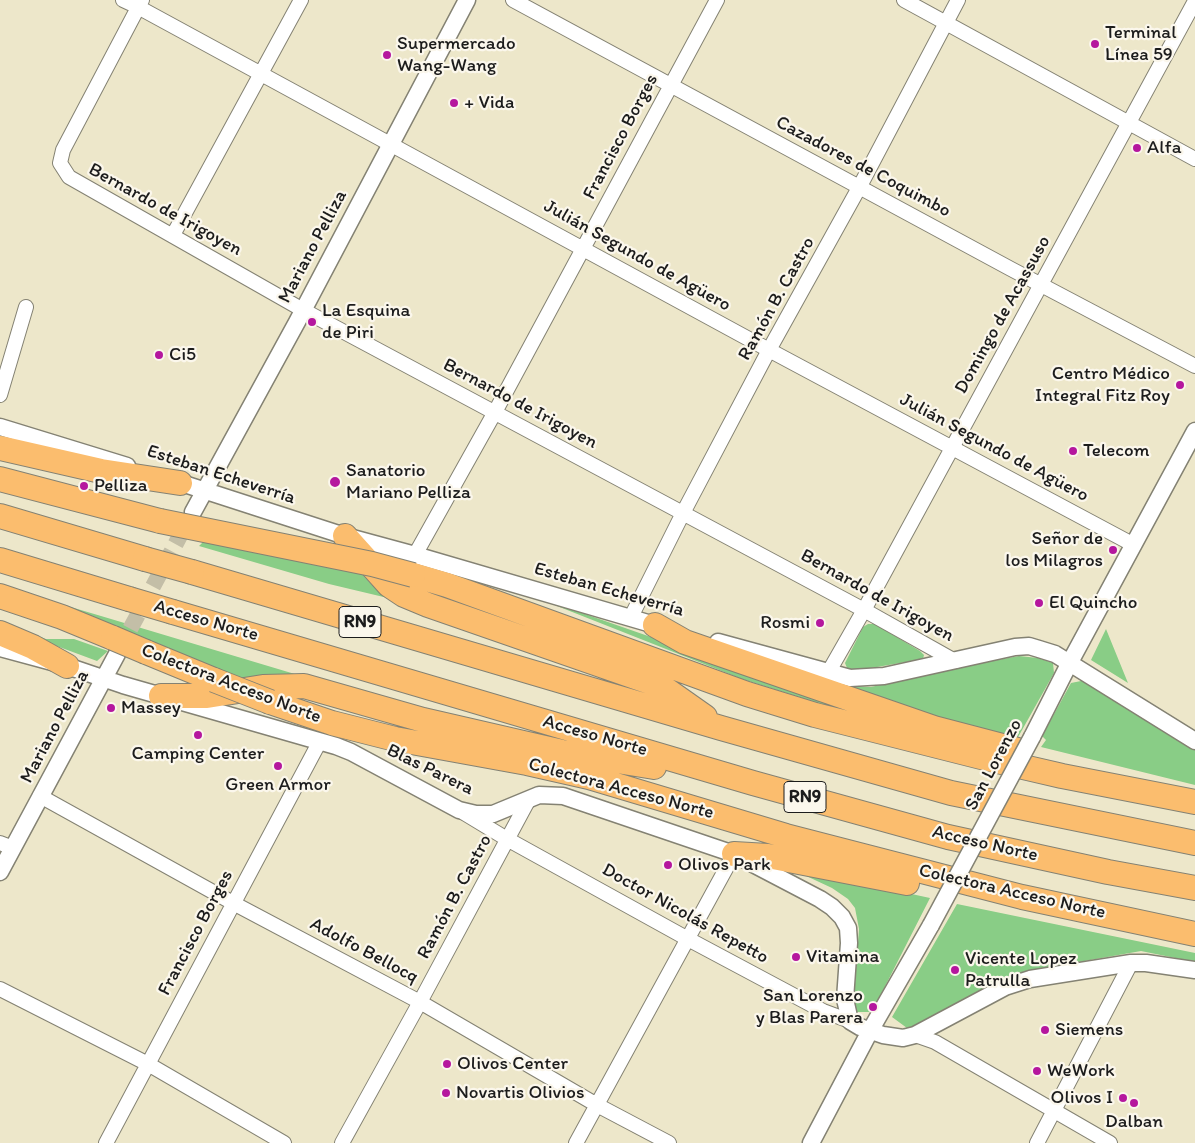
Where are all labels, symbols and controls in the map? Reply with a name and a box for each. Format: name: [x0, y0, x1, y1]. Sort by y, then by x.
place label: Terminal Línea 59: [1105, 22, 1177, 66]
place label: Supermercado Wang-Wang: [397, 33, 516, 77]
marker: Terminal Línea 59: [1089, 38, 1101, 50]
marker: Supermercado Wang-Wang: [381, 49, 393, 61]
street label: Francisco Borges: [578, 70, 664, 204]
place label: + Vida: [464, 92, 514, 114]
marker: + Vida: [448, 97, 460, 109]
street label: Cazadores de Coquimbo: [772, 111, 954, 223]
place label: Alfa: [1147, 137, 1182, 159]
marker: Alfa: [1131, 142, 1143, 154]
street label: Bernardo de Irigoyen: [84, 158, 246, 262]
street label: Mariano Pelliza: [274, 187, 352, 307]
street label: Julián Segundo de Agüero: [539, 195, 735, 317]
street label: Domingo de Acassuso: [950, 232, 1056, 398]
street label: Ramón B. Castro: [734, 233, 820, 365]
place label: La Esquina de Piri: [322, 300, 410, 344]
marker: La Esquina de Piri: [306, 316, 318, 328]
place label: Ci5: [169, 344, 196, 366]
marker: Ci5: [153, 349, 165, 361]
street label: Bernardo de Irigoyen: [439, 354, 601, 454]
place label: Centro Médico Integral Fitz Roy: [1035, 363, 1170, 407]
marker: Centro Médico Integral Fitz Roy: [1174, 379, 1186, 391]
street label: Julián Segundo de Agüero: [896, 389, 1092, 507]
street label: Esteban Echeverría: [144, 440, 298, 510]
place label: Telecom: [1083, 440, 1150, 462]
marker: Telecom: [1067, 445, 1079, 457]
place label: Sanatorio Mariano Pelliza: [346, 460, 471, 504]
place label: Pelliza: [94, 475, 148, 497]
marker: Sanatorio Mariano Pelliza: [328, 475, 342, 489]
marker: Pelliza: [78, 480, 90, 492]
place label: Señor de los Milagros: [1005, 528, 1103, 572]
street label: Bernardo de Irigoyen: [796, 544, 958, 648]
marker: Señor de los Milagros: [1107, 544, 1119, 556]
street label: Esteban Echeverría: [531, 558, 687, 622]
place label: El Quincho: [1049, 592, 1137, 614]
street label: Acceso Norte: [151, 595, 261, 647]
marker: El Quincho: [1033, 597, 1045, 609]
road number: RN9: [339, 606, 381, 638]
place label: Rosmi: [760, 612, 810, 634]
marker: Rosmi: [814, 617, 826, 629]
street label: Colectora Acceso Norte: [138, 639, 324, 729]
street label: Mariano Pelliza: [16, 667, 94, 787]
place label: Massey: [121, 697, 181, 719]
marker: Massey: [105, 702, 117, 714]
street label: Acceso Norte: [540, 710, 650, 762]
street label: San Lorenzo: [960, 715, 1028, 815]
marker: Camping Center: [192, 729, 204, 741]
street label: Blas Parera: [383, 739, 477, 801]
place label: Camping Center: [132, 743, 264, 765]
street label: Colectora Acceso Norte: [526, 753, 716, 825]
marker: Green Armor: [272, 760, 284, 772]
place label: Green Armor: [225, 774, 331, 796]
road number: RN9: [784, 782, 826, 812]
street label: Acceso Norte: [930, 821, 1040, 867]
street label: Ramón B. Castro: [413, 831, 497, 963]
place label: Olivos Park: [678, 854, 771, 876]
street label: Doctor Nicolás Repetto: [598, 859, 772, 969]
marker: Olivos Park: [662, 859, 674, 871]
street label: Colectora Acceso Norte: [916, 859, 1108, 925]
street label: Francisco Borges: [153, 866, 239, 1000]
street label: Adolfo Bellocq: [306, 913, 422, 989]
place label: Vitamina: [806, 946, 879, 968]
place label: Vicente Lopez Patrulla: [965, 948, 1077, 992]
marker: Vitamina: [790, 951, 802, 963]
marker: Vicente Lopez Patrulla: [949, 964, 961, 976]
place label: San Lorenzo y Blas Parera: [756, 985, 863, 1029]
marker: San Lorenzo y Blas Parera: [867, 1001, 879, 1013]
place label: Siemens: [1055, 1019, 1123, 1041]
marker: Siemens: [1039, 1024, 1051, 1036]
place label: Olivos Center: [457, 1053, 568, 1075]
marker: Olivos Center: [441, 1058, 453, 1070]
place label: WeWork: [1047, 1060, 1115, 1082]
marker: WeWork: [1031, 1065, 1043, 1077]
place label: Novartis Olivios: [456, 1082, 584, 1104]
marker: Novartis Olivios: [440, 1087, 452, 1099]
place label: Olivos I: [1051, 1087, 1113, 1109]
marker: Olivos I: [1117, 1092, 1129, 1104]
marker: Dalban: [1128, 1097, 1140, 1109]
place label: Dalban: [1105, 1111, 1163, 1133]

